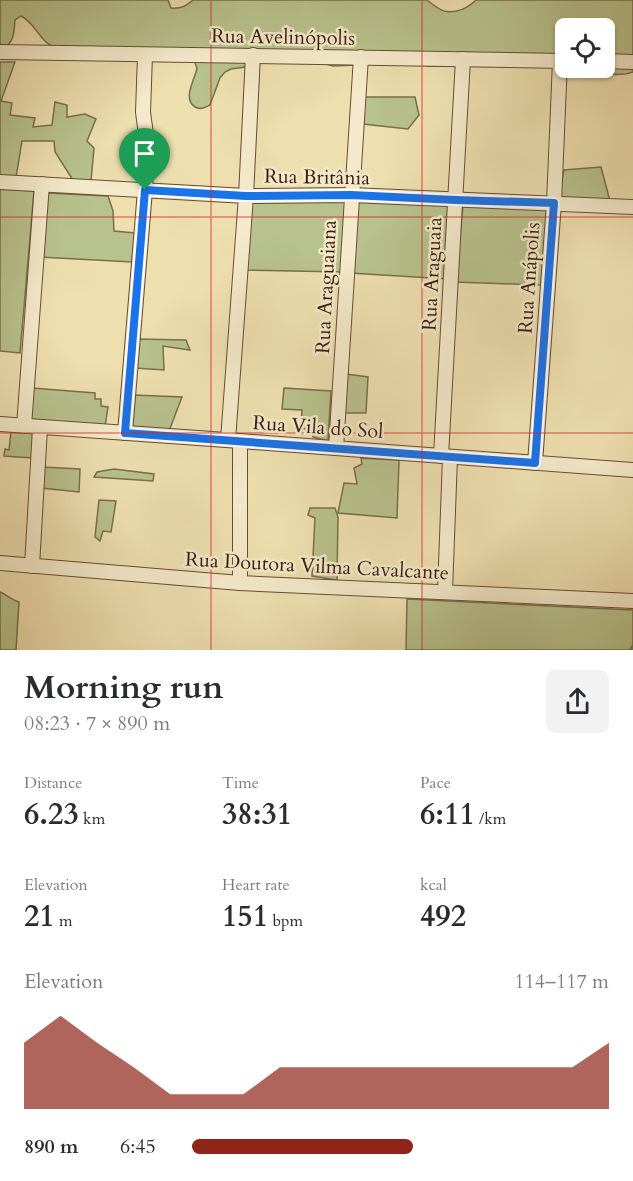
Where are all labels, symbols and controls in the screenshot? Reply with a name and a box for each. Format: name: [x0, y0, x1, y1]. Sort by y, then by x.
map controls: [555, 18, 615, 78]
button: locate: [555, 18, 615, 78]
street label: Rua Avelinópolis: [211, 22, 355, 52]
pin: [119, 128, 170, 190]
icon: arrive: [128, 137, 161, 170]
street label: Rua Britânia: [264, 163, 371, 191]
street label: Rua Araguaia: [416, 216, 448, 332]
street label: Rua Araguaiana: [309, 219, 343, 355]
street label: Rua Anápolis: [512, 221, 546, 335]
street label: Rua Vila do Sol: [252, 409, 384, 445]
street label: Rua Doutora Vilma Cavalcante: [184, 546, 450, 586]
text: Morning run: [24, 665, 224, 710]
button: share: [546, 670, 609, 733]
text: 08:23 · 7 × 890 m: [24, 710, 170, 737]
text: Distance: [24, 772, 82, 794]
text: Time: [222, 772, 259, 794]
text: Pace: [420, 772, 451, 794]
text: 6.23: [24, 794, 79, 835]
text: 38:31: [222, 794, 292, 835]
text: 6:11: [420, 794, 475, 835]
text: km: [79, 808, 105, 830]
text: /km: [475, 808, 506, 830]
text: Elevation: [24, 874, 88, 896]
text: Heart rate: [222, 874, 290, 896]
text: kcal: [420, 874, 447, 896]
text: 21: [24, 896, 55, 937]
text: 151: [222, 896, 268, 937]
text: 492: [420, 896, 466, 937]
text: m: [55, 910, 73, 932]
text: bpm: [268, 910, 303, 932]
text: Elevation: [24, 968, 103, 995]
text: 114–117 m: [514, 968, 609, 995]
text: 890 m: [24, 1133, 79, 1160]
text: 6:45: [120, 1133, 156, 1160]

